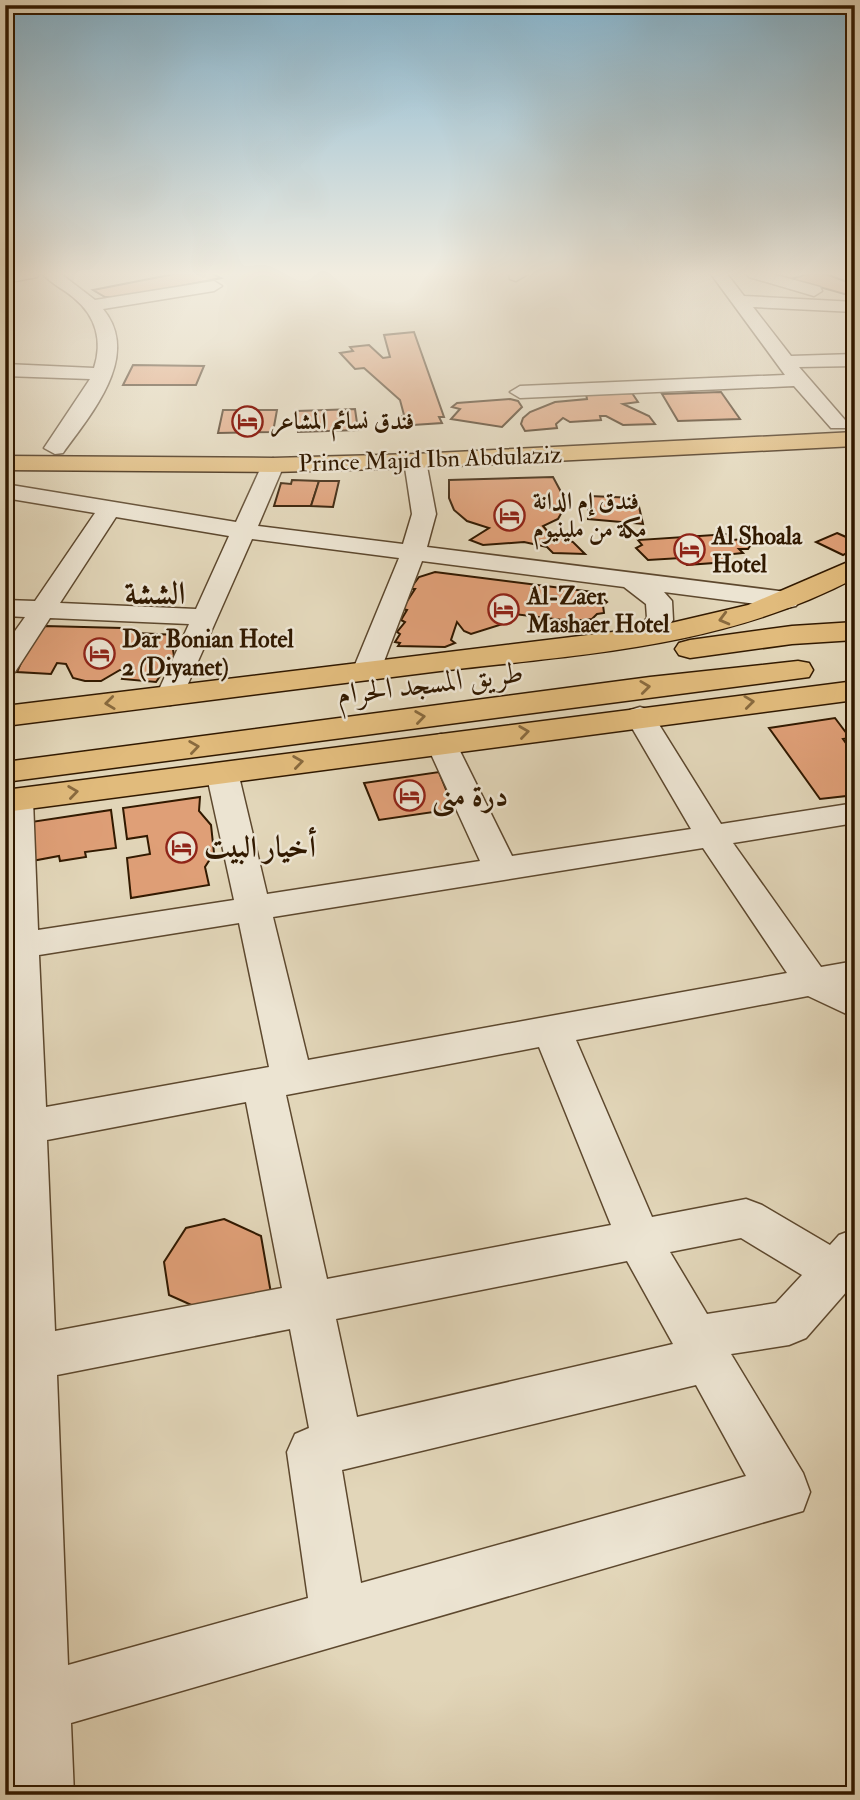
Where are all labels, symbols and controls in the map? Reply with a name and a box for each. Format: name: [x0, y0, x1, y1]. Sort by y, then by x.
hotel icon: فندق نسائم المشاعر: [231, 404, 265, 438]
place label: فندق نسائم المشاعر: [271, 406, 414, 442]
street label: Prince Majid Ibn Abdulaziz: [298, 439, 563, 480]
place label: فندق إم الدانة مكة من ملينيوم: [533, 486, 646, 550]
hotel icon: فندق إم الدانة مكة من ملينيوم: [493, 498, 527, 532]
place label: Al Shoala Hotel: [711, 521, 803, 580]
hotel icon: Al Shoala Hotel: [672, 533, 706, 567]
district label: الششة: [124, 574, 186, 614]
place label: Al-Zaer Mashaer Hotel: [526, 581, 670, 640]
hotel icon: Al-Zaer Mashaer Hotel: [487, 593, 521, 627]
one-way arrow: [718, 611, 730, 625]
place label: Dar Bonian Hotel 2 (Diyanet): [122, 624, 294, 683]
hotel icon: Dar Bonian Hotel 2 (Diyanet): [82, 636, 116, 670]
street label: طريق المسجد الحرام: [335, 654, 526, 720]
one-way arrow: [639, 679, 651, 694]
one-way arrow: [744, 695, 755, 710]
one-way arrow: [105, 696, 116, 711]
one-way arrow: [414, 709, 426, 724]
one-way arrow: [518, 724, 530, 739]
one-way arrow: [188, 739, 200, 754]
one-way arrow: [292, 755, 304, 770]
place label: درة منى: [432, 778, 508, 818]
hotel icon: درة منى: [392, 779, 426, 813]
one-way arrow: [67, 785, 79, 800]
place label: أخيار البيت: [204, 826, 317, 866]
hotel icon: أخيار البيت: [164, 830, 198, 864]

